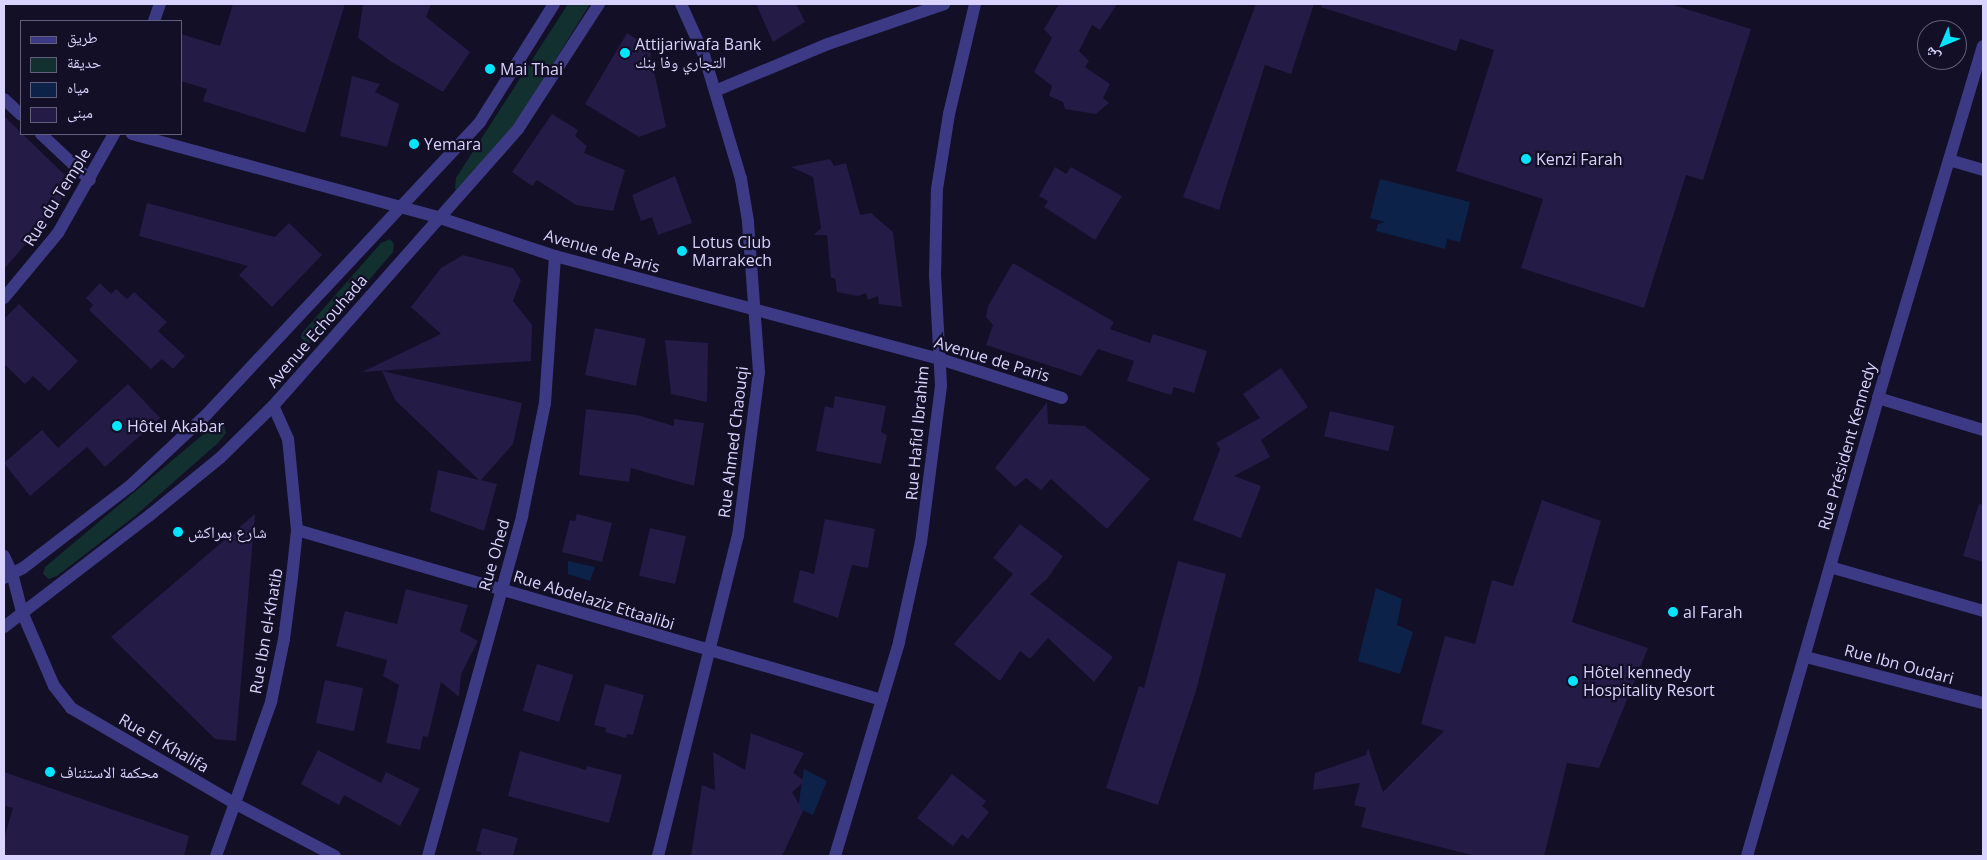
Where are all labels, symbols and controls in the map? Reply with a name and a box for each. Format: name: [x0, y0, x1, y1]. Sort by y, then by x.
legend: [20, 20, 182, 135]
north arrow: [1917, 20, 1967, 70]
text: طريق: [67, 27, 98, 47]
place label: Attijariwafa Bank التجاري وفا بنك: [635, 34, 761, 72]
text: ش: [1920, 43, 1944, 67]
marker: Attijariwafa Bank التجاري وفا بنك: [619, 47, 631, 59]
text: حديقة: [67, 52, 101, 72]
place label: Mai Thai: [500, 59, 563, 79]
marker: Mai Thai: [484, 63, 496, 75]
text: مياه: [67, 77, 89, 97]
text: مبنى: [67, 102, 93, 122]
place label: Yemara: [424, 134, 481, 154]
marker: Yemara: [408, 138, 420, 150]
street label: Rue du Temple: [19, 144, 95, 250]
place label: Kenzi Farah: [1536, 149, 1623, 169]
marker: Kenzi Farah: [1520, 153, 1532, 165]
street label: Avenue de Paris: [542, 225, 662, 277]
place label: Lotus Club Marrakech: [692, 232, 772, 270]
marker: Lotus Club Marrakech: [676, 245, 688, 257]
street label: Avenue Echouhada: [263, 271, 371, 391]
street label: Avenue de Paris: [932, 332, 1052, 386]
street label: Rue Président Kennedy: [1814, 360, 1880, 532]
street label: Rue Ahmed Chaouqi: [714, 365, 752, 519]
street label: Rue Hafid Ibrahim: [902, 365, 932, 501]
place label: Hôtel Akabar: [127, 416, 224, 436]
marker: Hôtel Akabar: [111, 420, 123, 432]
street label: Rue Ohed: [475, 517, 513, 593]
place label: شارع بمراكش: [188, 522, 267, 542]
marker: شارع بمراكش: [172, 526, 184, 538]
street label: Rue Abdelaziz Ettaalibi: [511, 566, 677, 634]
street label: Rue Ibn el-Khatib: [245, 567, 287, 695]
place label: al Farah: [1683, 602, 1742, 622]
marker: al Farah: [1667, 606, 1679, 618]
street label: Rue Ibn Oudari: [1842, 640, 1956, 688]
place label: Hôtel kennedy Hospitality Resort: [1583, 662, 1715, 700]
marker: Hôtel kennedy Hospitality Resort: [1567, 675, 1579, 687]
street label: Rue El Khalifa: [116, 709, 212, 777]
place label: محكمة الاستئناف: [60, 762, 159, 782]
marker: محكمة الاستئناف: [44, 766, 56, 778]

